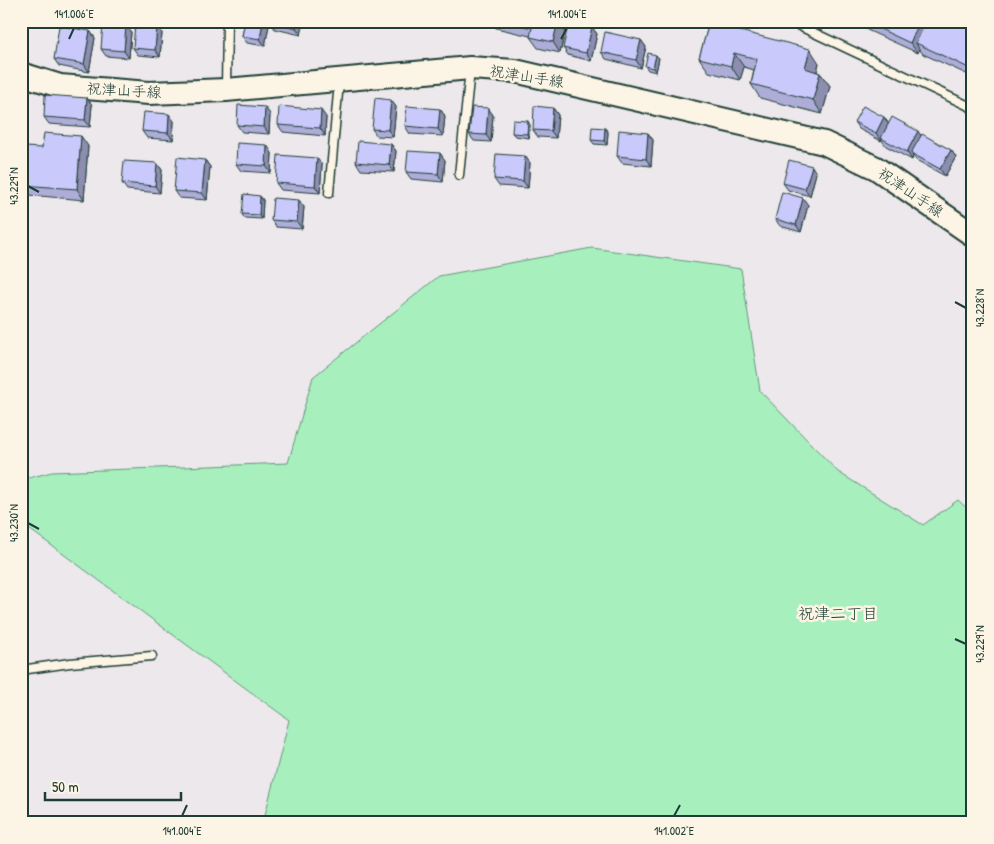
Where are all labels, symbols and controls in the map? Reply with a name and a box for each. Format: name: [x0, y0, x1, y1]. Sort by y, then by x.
text: 141.006°E: [54, 5, 94, 22]
text: 141.004°E: [547, 5, 587, 22]
street label: 祝津山手線: [488, 60, 566, 92]
street label: 祝津山手線: [86, 78, 162, 102]
street label: 祝津山手線: [874, 162, 948, 222]
text: 43.229°N: [5, 167, 22, 205]
text: 43.228°N: [971, 289, 988, 327]
text: 43.230°N: [5, 504, 22, 542]
district label: 祝津二丁目: [798, 602, 878, 624]
text: 43.229°N: [971, 625, 988, 663]
scale bar: [45, 769, 181, 801]
text: 50 m: [52, 776, 79, 797]
text: 141.004°E: [162, 822, 202, 839]
text: 141.002°E: [654, 822, 695, 839]

